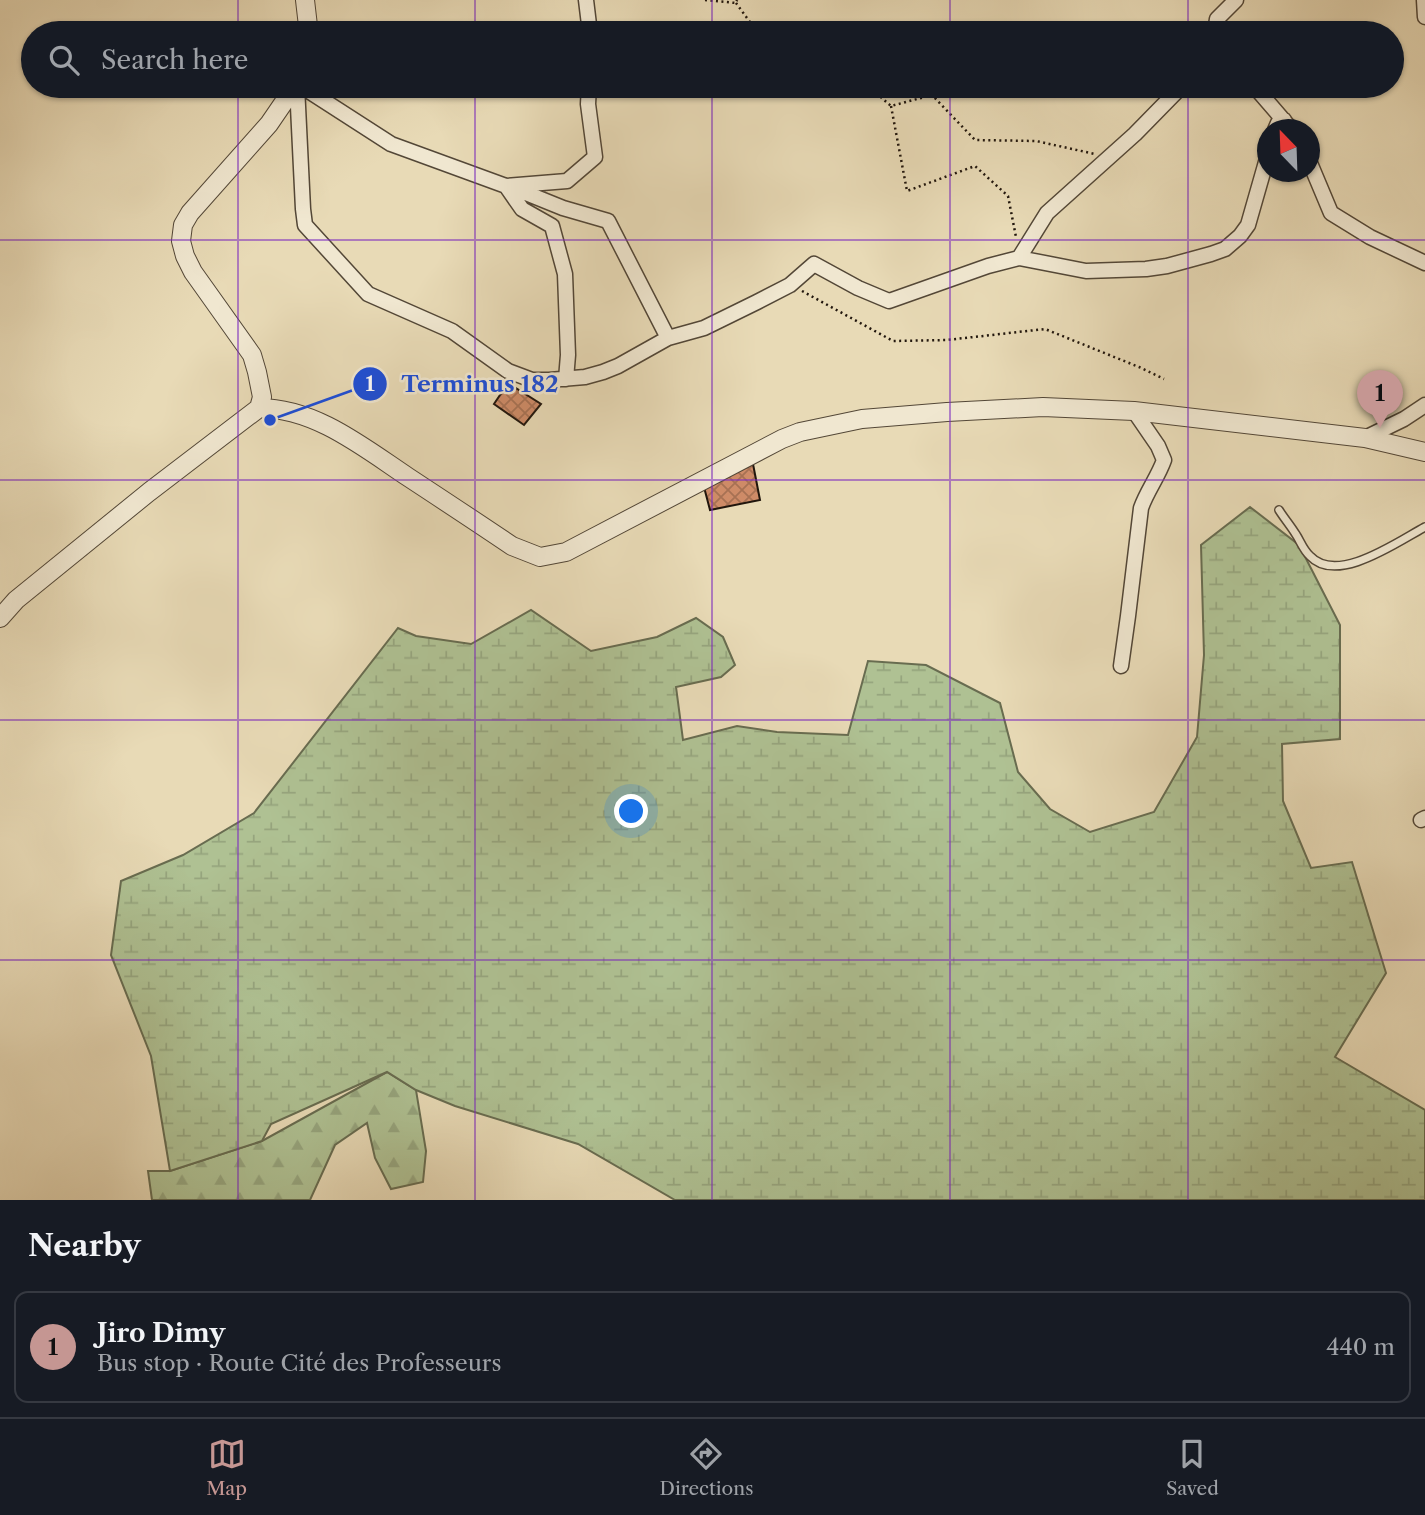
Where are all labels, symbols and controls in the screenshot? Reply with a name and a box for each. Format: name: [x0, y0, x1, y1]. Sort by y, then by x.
search box: [21, 21, 1404, 98]
icon: search: [45, 41, 83, 79]
text: Search here: [101, 44, 248, 76]
north arrow: [1257, 119, 1320, 182]
callout: Terminus 182: [353, 362, 573, 406]
text: Terminus 182: [401, 370, 559, 398]
pin: 1: [1357, 370, 1403, 428]
text: 1: [365, 371, 375, 396]
your location: [614, 794, 648, 828]
text: Nearby: [28, 1227, 141, 1264]
text: Jiro Dimy: [97, 1317, 225, 1349]
text: 1: [48, 1333, 58, 1361]
text: 440 m: [1326, 1333, 1395, 1361]
text: Bus stop · Route Cité des Professeurs: [97, 1349, 502, 1377]
tab: Map: [206, 1435, 247, 1500]
tab: Directions: [660, 1435, 753, 1500]
tab: Saved: [1166, 1435, 1219, 1500]

